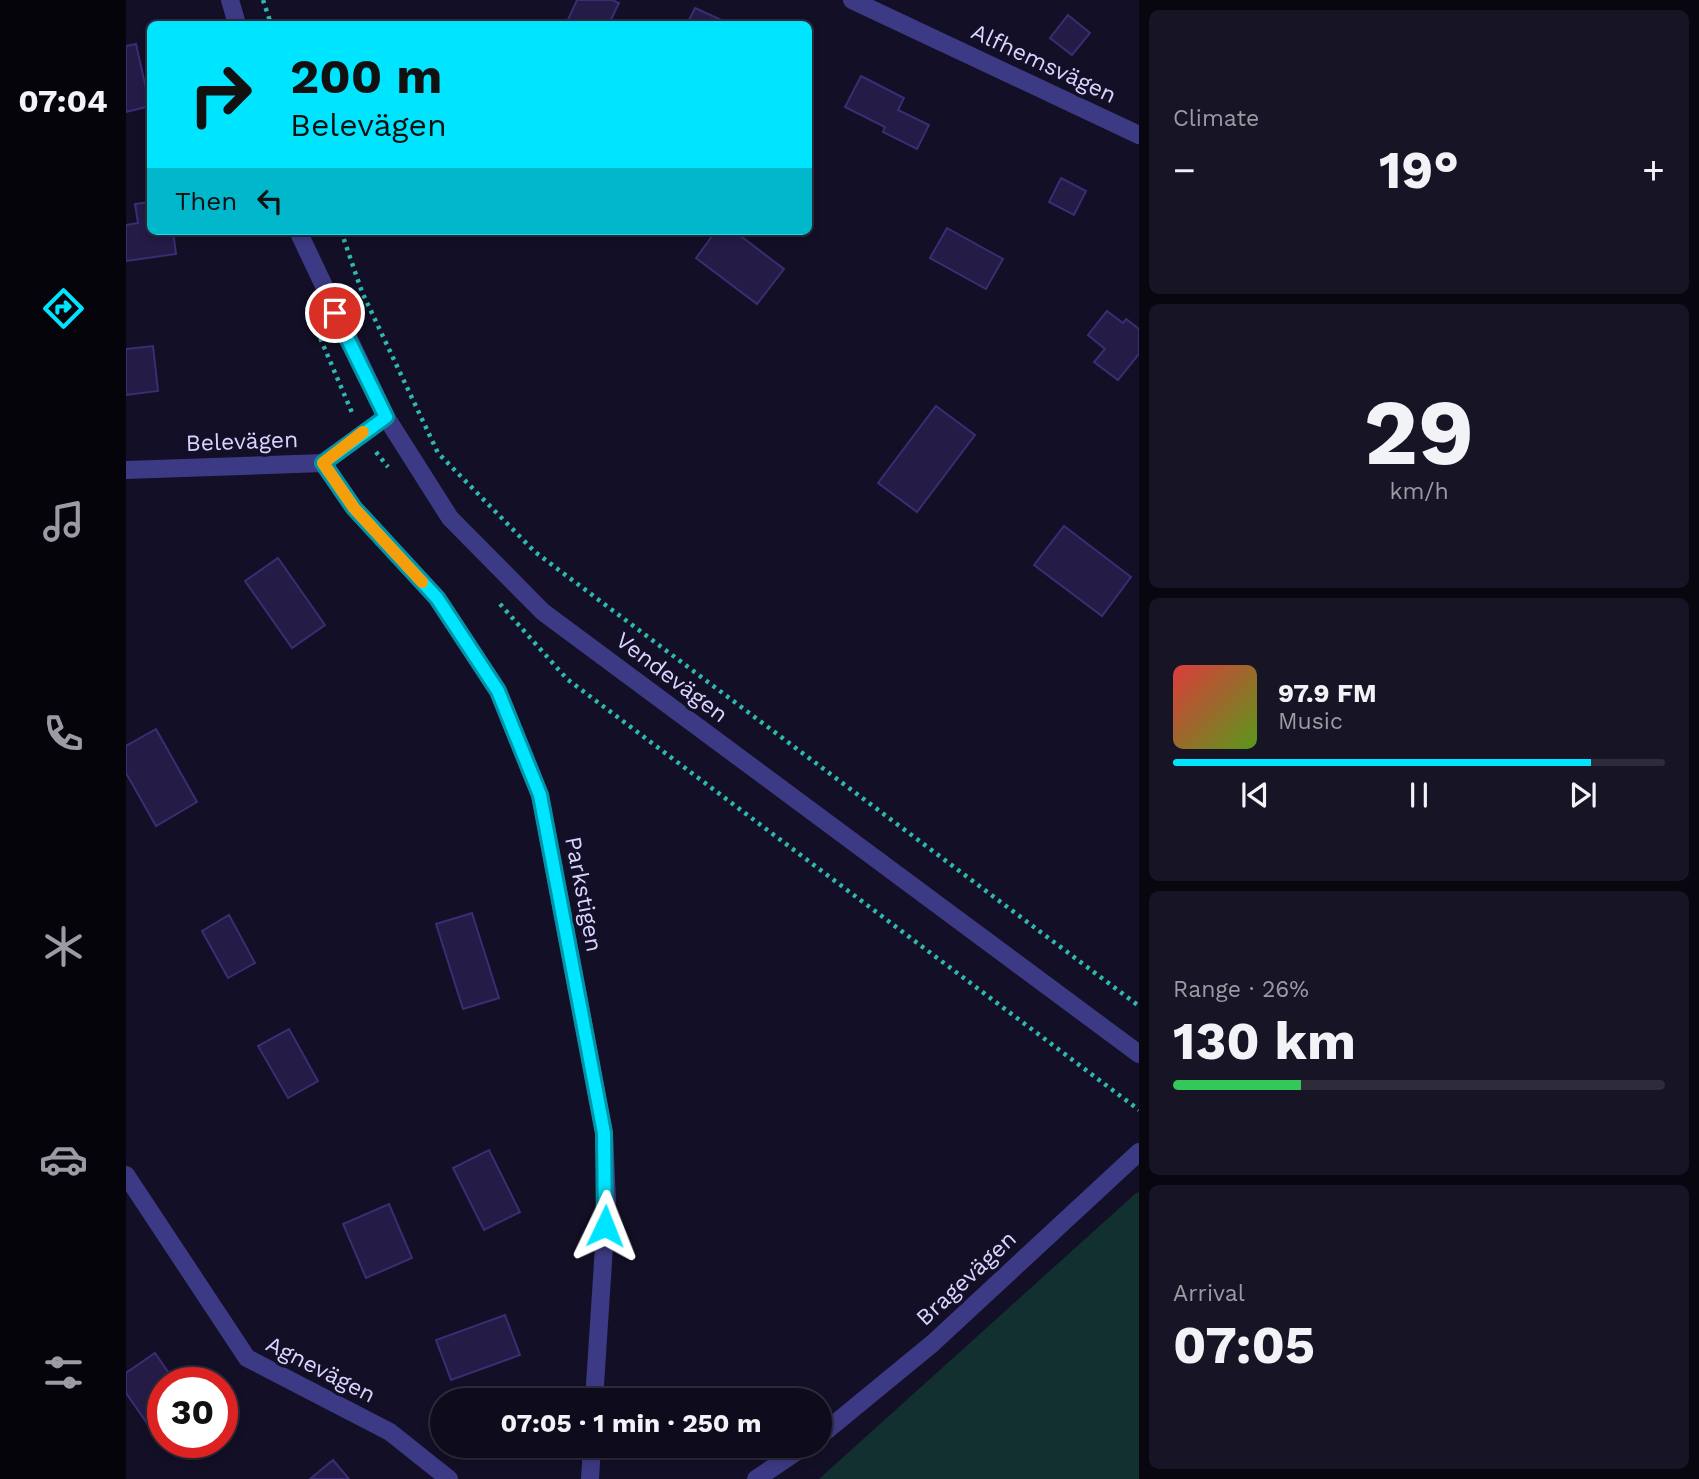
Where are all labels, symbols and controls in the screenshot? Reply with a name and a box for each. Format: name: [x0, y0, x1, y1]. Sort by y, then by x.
street label: Alfhemsvägen: [967, 18, 1121, 109]
text: 200 m: [290, 47, 442, 105]
icon: right: [175, 49, 266, 140]
text: 07:04: [18, 82, 108, 120]
text: Climate: [1173, 105, 1259, 132]
text: Belevägen: [290, 106, 447, 144]
text: 19°: [1379, 140, 1459, 201]
text: −: [1173, 148, 1196, 192]
text: +: [1642, 148, 1665, 192]
icon: left: [251, 182, 289, 220]
text: Then: [175, 186, 237, 216]
pin: [305, 283, 365, 343]
icon: directions: [39, 284, 88, 333]
icon: arrive: [316, 294, 354, 332]
text: 29: [1364, 379, 1474, 486]
street label: Belevägen: [185, 426, 299, 457]
text: km/h: [1389, 478, 1449, 505]
icon: music: [39, 497, 88, 546]
street label: Vendevägen: [610, 627, 733, 728]
text: 97.9 FM: [1278, 678, 1377, 708]
text: Music: [1278, 708, 1343, 735]
icon: phone: [39, 709, 88, 758]
icon: previous: [1236, 776, 1274, 814]
icon: pause: [1400, 776, 1438, 814]
icon: next: [1564, 776, 1602, 814]
street label: Parkstigen: [559, 834, 608, 954]
icon: climate: [39, 922, 88, 971]
text: Range · 26%: [1173, 976, 1309, 1003]
text: 130 km: [1173, 1011, 1356, 1072]
icon: car: [39, 1135, 88, 1184]
position arrow: [568, 1189, 642, 1263]
street label: Bragevägen: [911, 1225, 1022, 1331]
text: Arrival: [1173, 1280, 1245, 1307]
text: 07:05: [1173, 1315, 1315, 1376]
street label: Agnevägen: [262, 1330, 380, 1408]
icon: filters: [39, 1348, 88, 1397]
speed limit sign: 30: [147, 1367, 238, 1458]
text: 07:05 · 1 min · 250 m: [501, 1408, 761, 1438]

